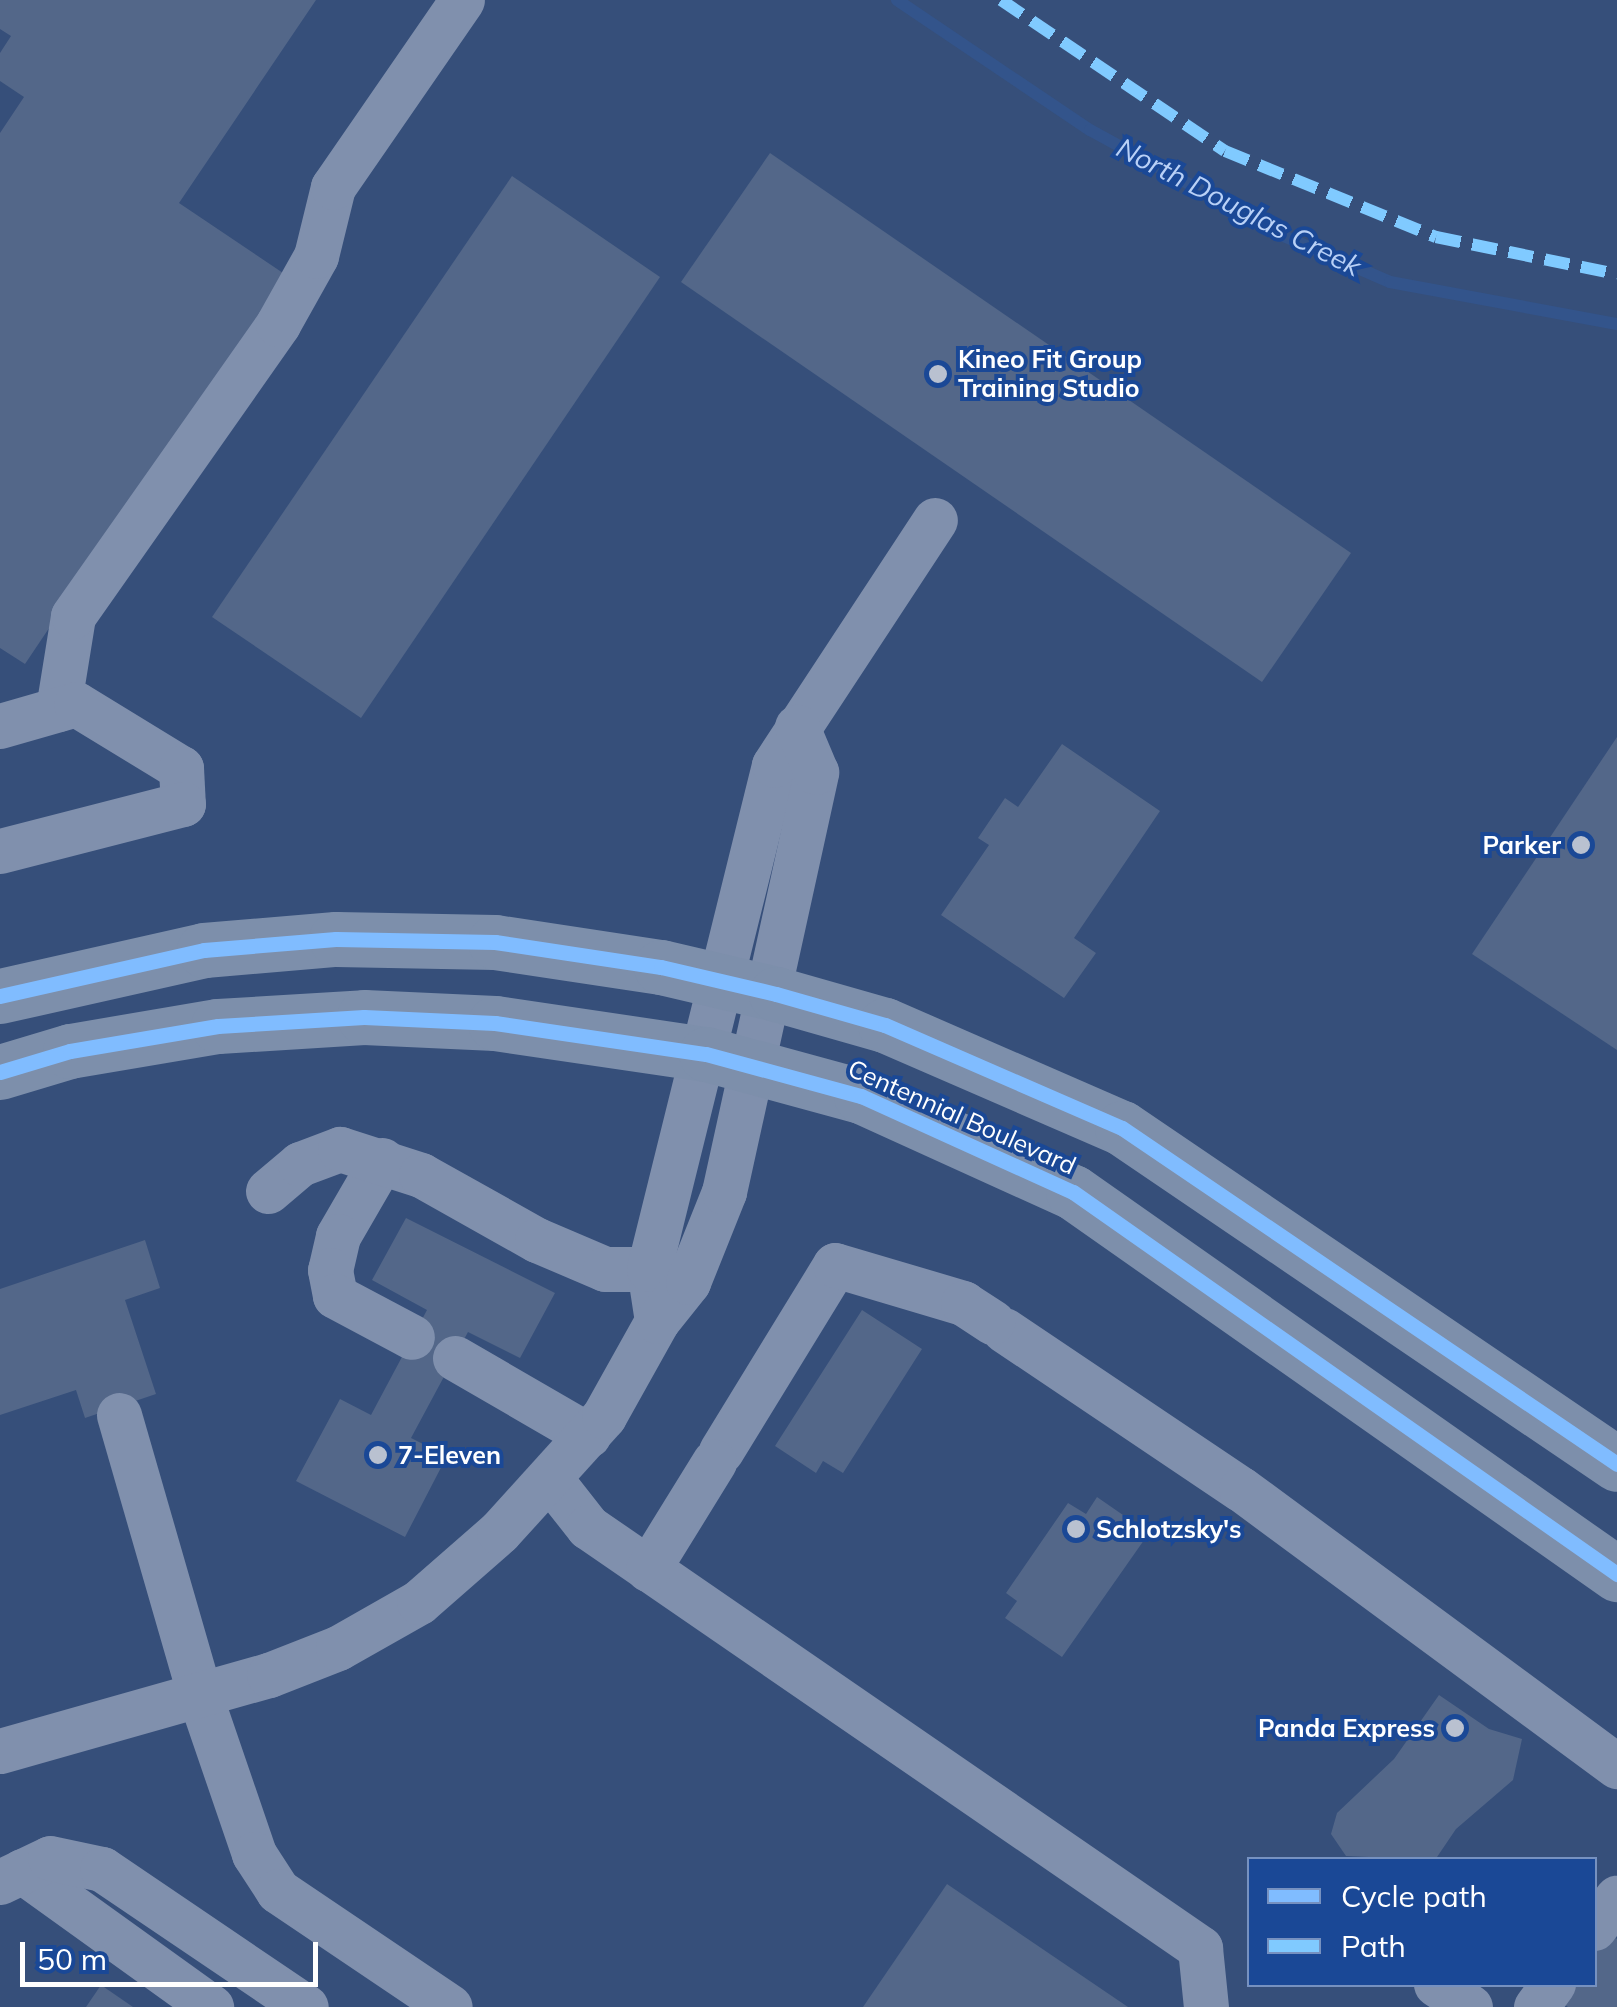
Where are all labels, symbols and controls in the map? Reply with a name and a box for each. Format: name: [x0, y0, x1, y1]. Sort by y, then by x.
water label: North Douglas Creek: [1111, 131, 1367, 283]
place label: Kineo Fit Group Training Studio: [958, 345, 1142, 404]
marker: Kineo Fit Group Training Studio: [927, 363, 949, 385]
place label: Parker: [1483, 830, 1561, 860]
marker: Parker: [1570, 834, 1592, 856]
street label: Centennial Boulevard: [843, 1053, 1081, 1181]
place label: 7-Eleven: [398, 1440, 501, 1470]
marker: 7-Eleven: [367, 1444, 389, 1466]
place label: Schlotzsky's: [1096, 1514, 1242, 1544]
marker: Schlotzsky's: [1065, 1518, 1087, 1540]
place label: Panda Express: [1258, 1713, 1435, 1743]
marker: Panda Express: [1444, 1717, 1466, 1739]
legend: [1247, 1857, 1597, 1987]
text: Cycle path: [1341, 1877, 1487, 1915]
scale bar: [25, 1922, 322, 1984]
text: Path: [1341, 1927, 1406, 1965]
text: 50 m: [37, 1940, 107, 1978]

